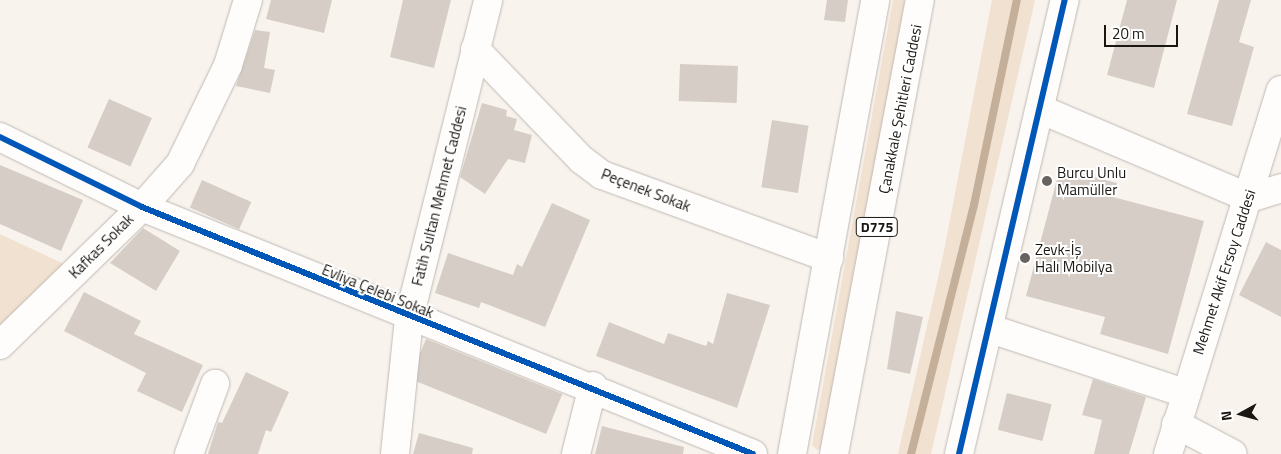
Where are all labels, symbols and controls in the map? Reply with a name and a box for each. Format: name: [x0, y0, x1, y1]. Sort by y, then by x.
scale bar: [1106, 15, 1180, 47]
text: 20 m: [1112, 22, 1145, 45]
street label: Çanakkale Şehitleri Caddesi: [875, 23, 925, 195]
street label: Fatih Sultan Mehmet Caddesi: [408, 104, 470, 288]
place label: Burcu Unlu Mamüller: [1057, 163, 1126, 198]
street label: Peçenek Sokak: [599, 165, 693, 215]
marker: Burcu Unlu Mamüller: [1041, 175, 1053, 187]
street label: Mehmet Akif Ersoy Caddesi: [1189, 187, 1259, 357]
street label: Kafkas Sokak: [65, 210, 137, 282]
road number: D775: [856, 216, 898, 238]
place label: Zevk-İş Halı Mobilya: [1035, 240, 1112, 275]
marker: Zevk-İş Halı Mobilya: [1019, 252, 1031, 264]
street label: Evliya Çelebi Sokak: [319, 260, 437, 322]
north arrow: [1216, 389, 1266, 439]
text: N: [1215, 410, 1237, 422]

